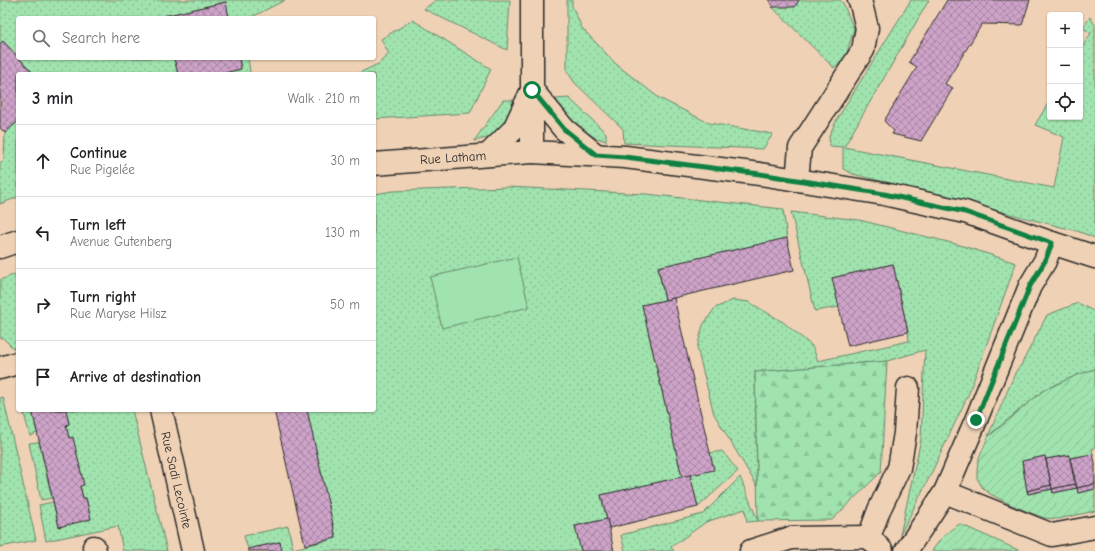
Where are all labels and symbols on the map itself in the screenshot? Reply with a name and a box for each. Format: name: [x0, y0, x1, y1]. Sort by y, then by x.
route start: [523, 81, 541, 99]
street label: Rue Latham: [419, 148, 487, 167]
route end: [967, 411, 985, 429]
street label: Rue Sadi Lecointe: [158, 430, 195, 531]

